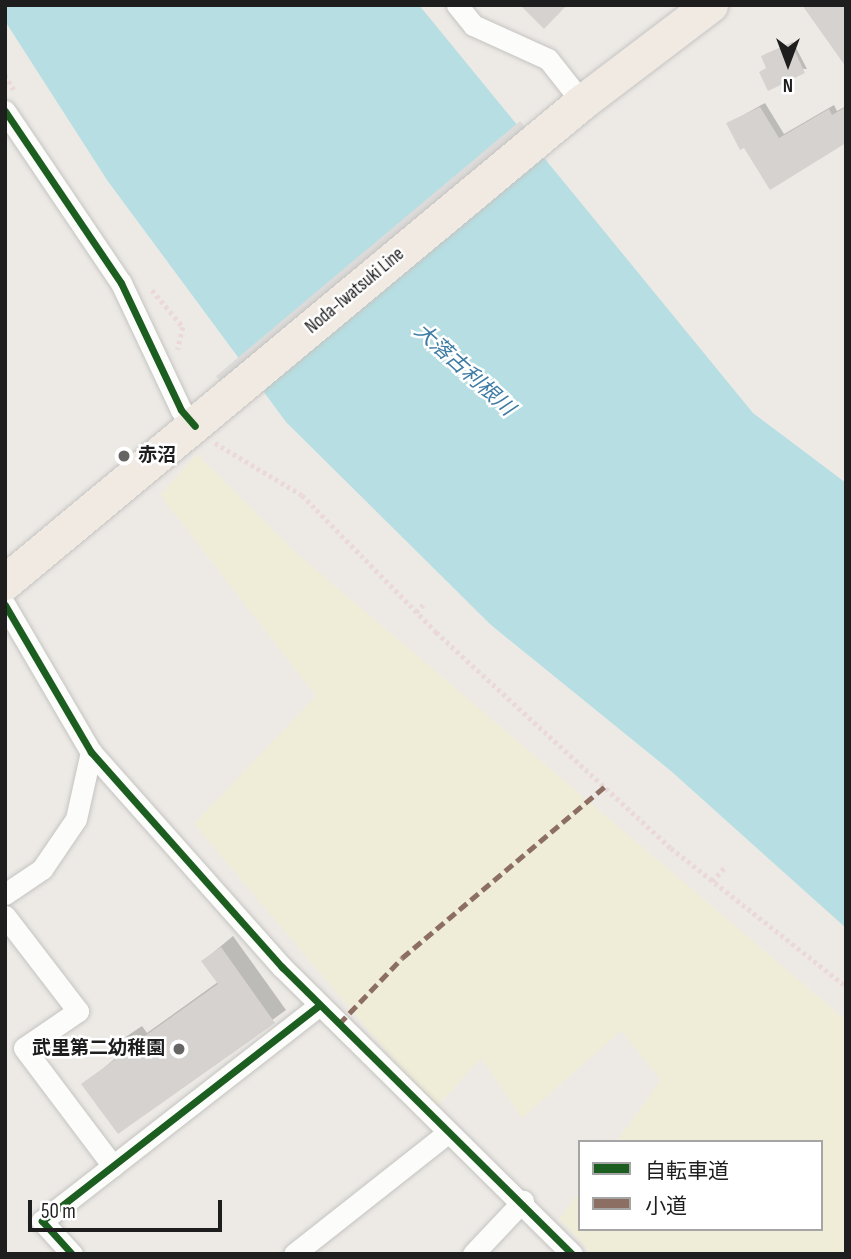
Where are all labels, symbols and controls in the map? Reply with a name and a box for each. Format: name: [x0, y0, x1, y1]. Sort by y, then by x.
north arrow: [753, 28, 823, 98]
text: N: [783, 73, 793, 96]
street label: Noda-Iwatsuki Line: [301, 243, 409, 339]
water label: 大落古利根川: [409, 318, 519, 422]
place label: 赤沼: [138, 445, 176, 467]
marker: 赤沼: [116, 448, 132, 464]
place label: 武里第二幼稚園: [32, 1038, 165, 1060]
marker: 武里第二幼稚園: [171, 1041, 187, 1057]
legend: [578, 1140, 823, 1231]
text: 自転車道: [645, 1159, 729, 1184]
scale bar: [32, 1186, 226, 1230]
text: 小道: [645, 1194, 687, 1219]
text: 50 m: [41, 1199, 76, 1224]

